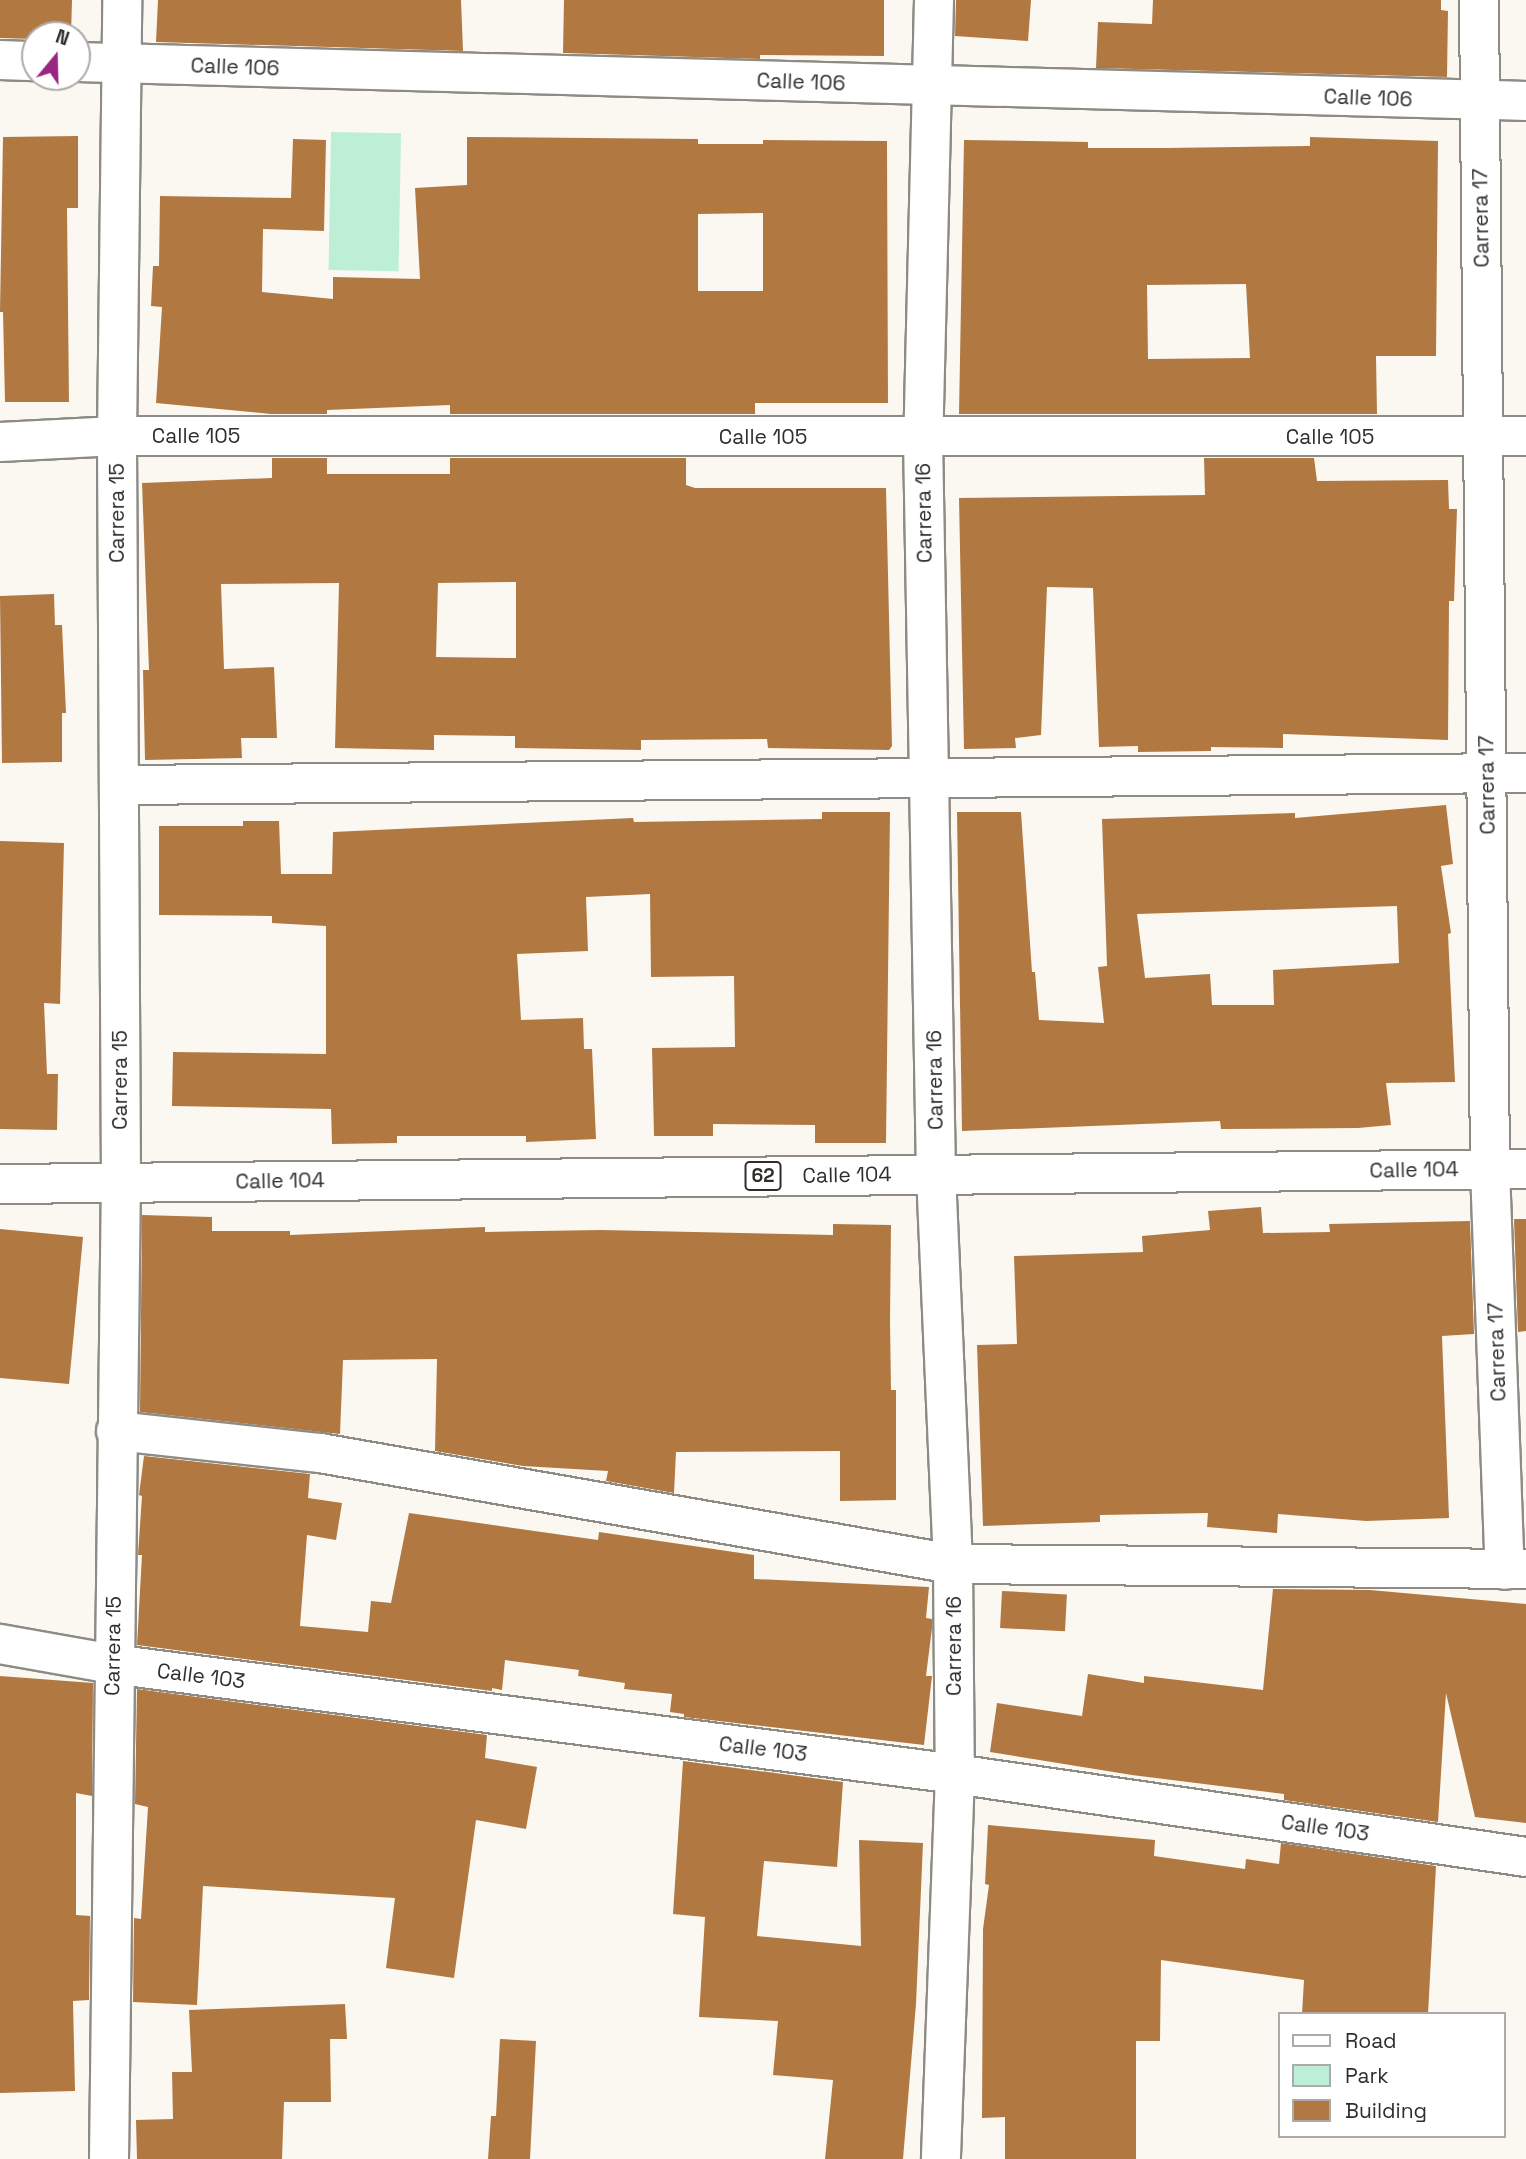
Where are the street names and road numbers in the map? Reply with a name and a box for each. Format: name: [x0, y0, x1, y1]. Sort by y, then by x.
street label: Calle 106: [190, 53, 280, 81]
street label: Calle 106: [756, 68, 846, 96]
street label: Calle 106: [1323, 84, 1413, 112]
street label: Carrera 17: [1468, 168, 1494, 268]
street label: Calle 105: [152, 423, 240, 449]
street label: Calle 105: [719, 424, 807, 450]
street label: Calle 105: [1286, 424, 1374, 450]
street label: Carrera 15: [104, 463, 130, 563]
street label: Carrera 16: [911, 463, 937, 563]
street label: Carrera 17: [1474, 735, 1500, 835]
street label: Carrera 15: [107, 1030, 133, 1130]
street label: Carrera 16: [922, 1030, 948, 1130]
street label: Calle 104: [1369, 1157, 1459, 1183]
road number: 62: [744, 1160, 782, 1192]
street label: Calle 104: [802, 1162, 892, 1188]
street label: Calle 104: [235, 1168, 325, 1194]
street label: Carrera 17: [1483, 1302, 1511, 1402]
street label: Carrera 15: [100, 1596, 126, 1696]
street label: Carrera 16: [941, 1596, 967, 1696]
street label: Calle 103: [155, 1658, 247, 1694]
street label: Calle 103: [717, 1731, 809, 1767]
street label: Calle 103: [1279, 1809, 1371, 1847]

